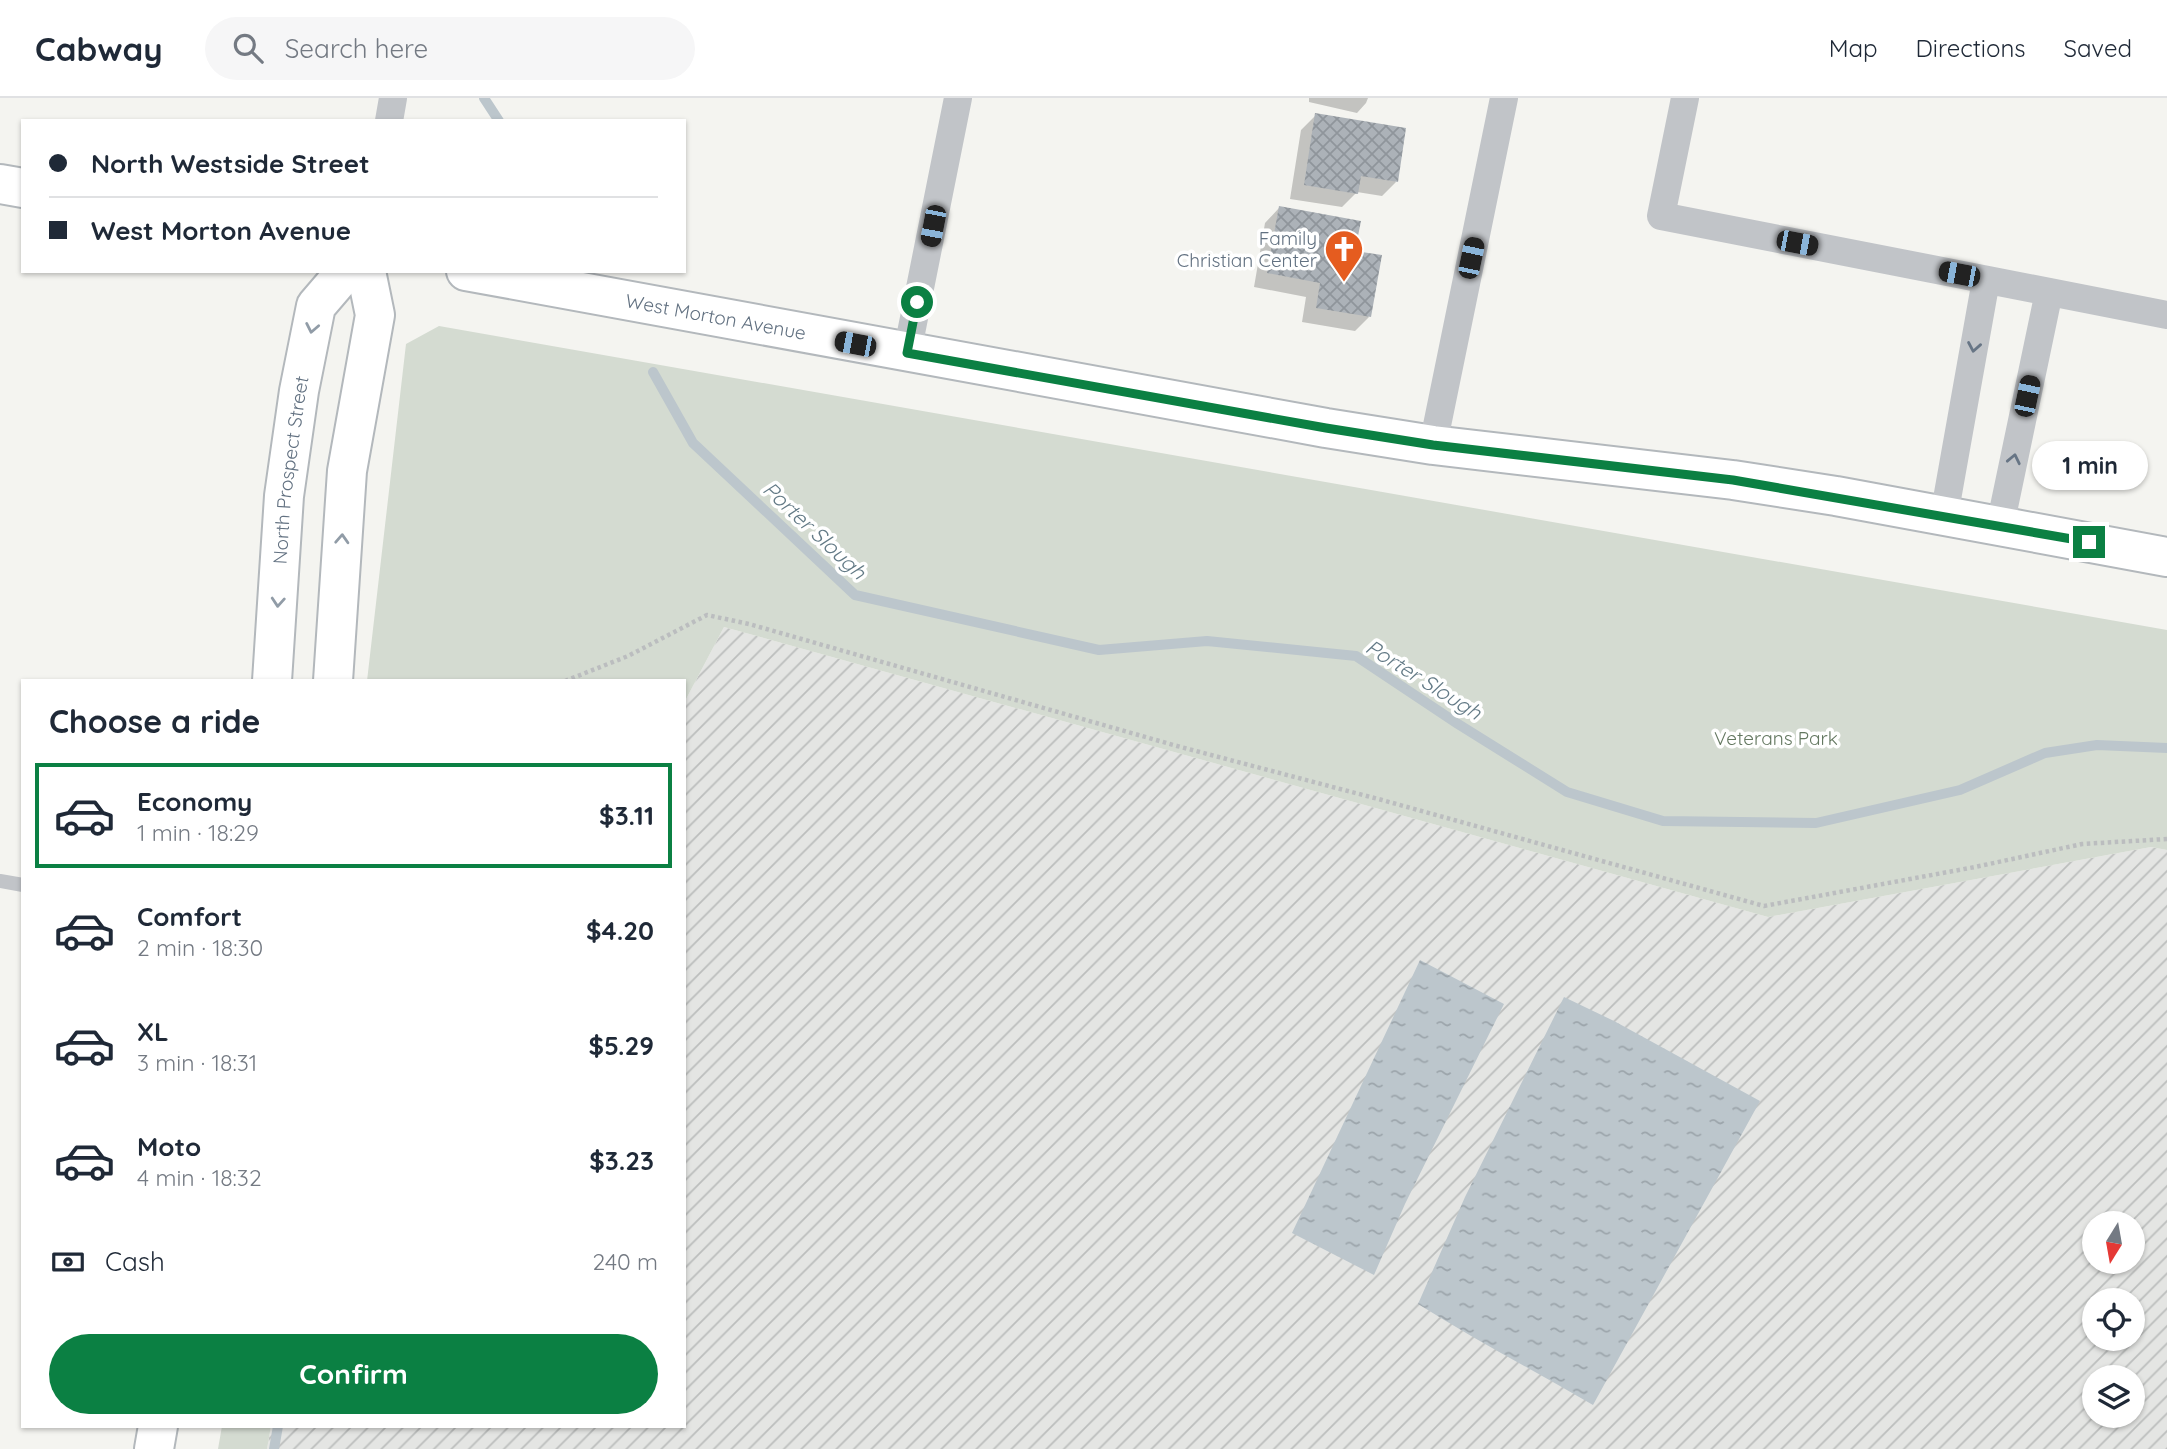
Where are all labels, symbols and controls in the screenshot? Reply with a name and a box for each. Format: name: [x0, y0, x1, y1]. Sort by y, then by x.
search box: [205, 17, 695, 80]
text: Cabway: [35, 28, 163, 69]
icon: search: [229, 29, 267, 67]
text: Search here: [285, 32, 428, 65]
text: Map: [1829, 33, 1878, 63]
text: Directions: [1916, 33, 2026, 63]
text: Saved: [2064, 33, 2132, 63]
text: North Westside Street: [91, 147, 370, 180]
car: [919, 203, 948, 249]
text: West Morton Avenue: [91, 214, 351, 247]
place label: Family Christian Center: [1177, 226, 1318, 272]
church icon: Family Christian Center: [1323, 228, 1365, 283]
car: [1775, 229, 1820, 257]
car: [1457, 235, 1486, 281]
car: [1937, 260, 1982, 288]
route start: [901, 286, 933, 318]
street label: West Morton Avenue: [624, 288, 808, 345]
one-way arrow: [305, 322, 320, 334]
car: [833, 330, 878, 358]
one-way arrow: [1967, 341, 1982, 353]
car: [2013, 373, 2042, 419]
street label: North Prospect Street: [268, 374, 314, 565]
callout: 1 min: [2031, 440, 2147, 490]
text: 1 min: [2062, 451, 2118, 480]
one-way arrow: [2006, 453, 2021, 465]
water label: Porter Slough: [758, 476, 873, 585]
route end: [2073, 526, 2105, 558]
one-way arrow: [335, 534, 350, 545]
one-way arrow: [270, 596, 285, 607]
water label: Porter Slough: [1361, 633, 1488, 725]
text: Choose a ride: [49, 701, 261, 741]
park label: Veterans Park: [1714, 726, 1838, 750]
icon: car: [53, 784, 116, 847]
text: Economy: [137, 785, 252, 818]
text: $3.11: [599, 799, 654, 832]
text: 1 min · 18:29: [137, 818, 259, 847]
icon: car: [53, 899, 116, 962]
text: Comfort: [137, 900, 242, 933]
text: $4.20: [586, 914, 654, 947]
text: 2 min · 18:30: [137, 933, 263, 962]
icon: car: [53, 1014, 116, 1077]
text: XL: [137, 1015, 169, 1048]
text: $5.29: [589, 1029, 654, 1062]
text: 3 min · 18:31: [137, 1048, 257, 1077]
icon: car: [53, 1129, 116, 1192]
text: Moto: [137, 1130, 201, 1163]
text: $3.23: [589, 1144, 654, 1177]
text: 4 min · 18:32: [137, 1163, 262, 1192]
north arrow: [2082, 1211, 2146, 1274]
map controls: [2082, 1211, 2145, 1428]
icon: cash: [49, 1243, 87, 1281]
text: Cash: [105, 1245, 165, 1278]
text: 240 m: [593, 1247, 658, 1276]
button: locate: [2082, 1288, 2145, 1351]
button: Confirm: [49, 1334, 658, 1414]
button: layers: [2082, 1365, 2145, 1428]

